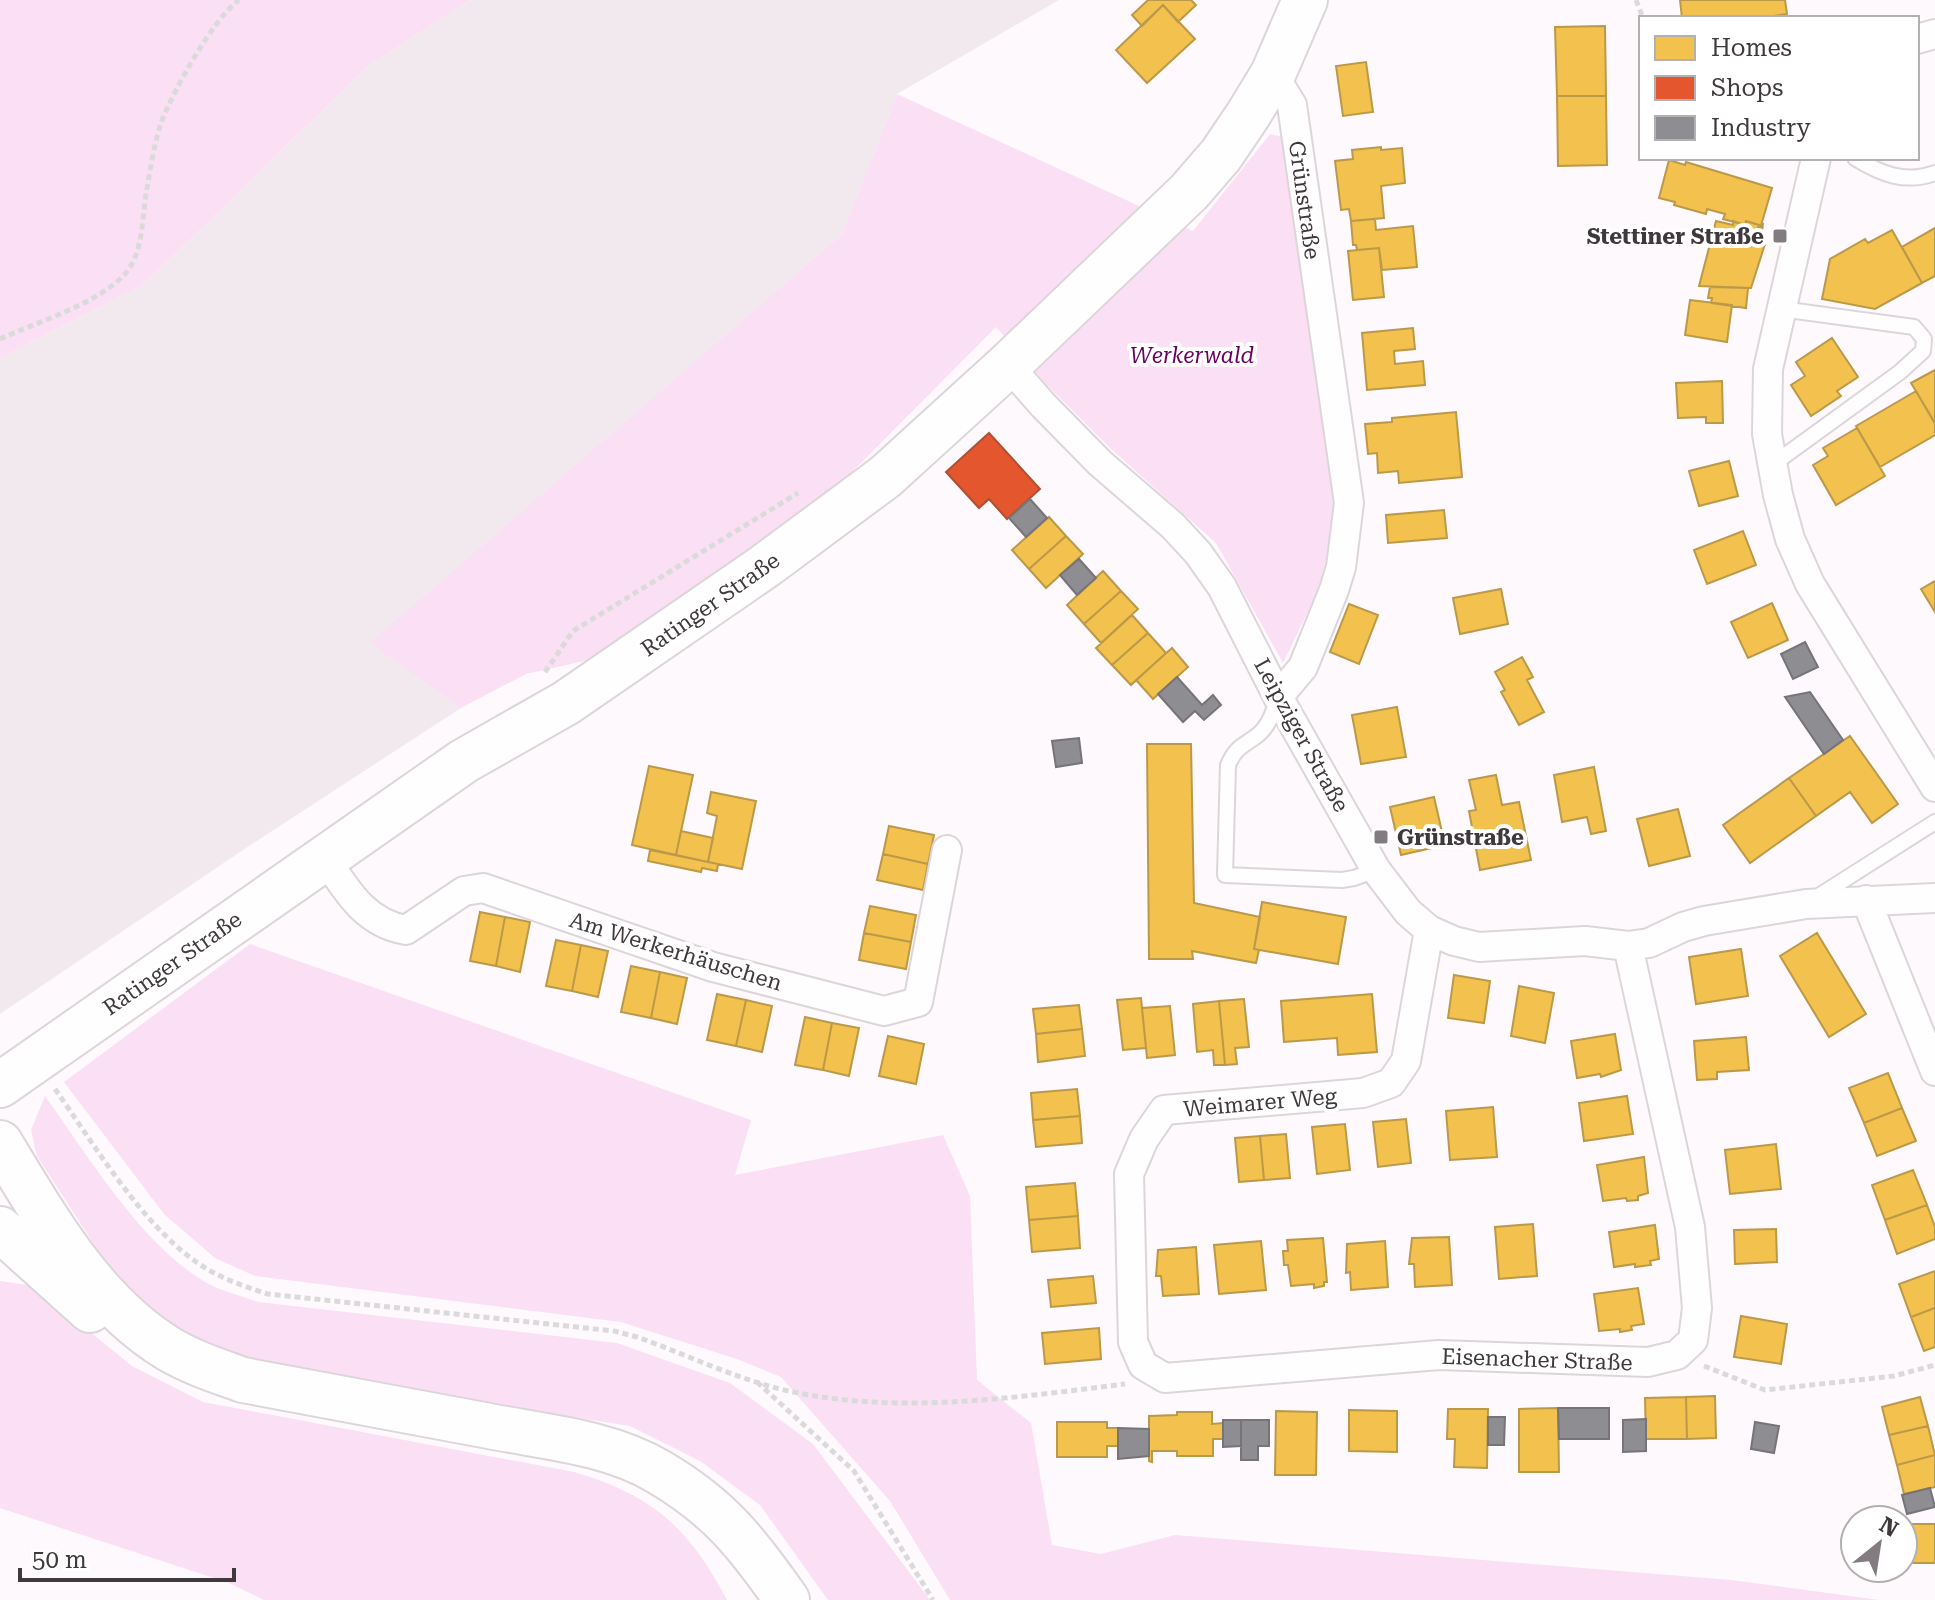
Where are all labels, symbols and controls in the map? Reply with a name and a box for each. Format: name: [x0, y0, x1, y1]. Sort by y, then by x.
legend: [1639, 16, 1919, 160]
text: Homes: [1711, 34, 1792, 62]
text: Shops: [1711, 74, 1783, 102]
text: Industry: [1711, 114, 1812, 142]
street label: Grünstraße: [1284, 139, 1325, 261]
place label: Stettiner Straße: [1587, 224, 1764, 249]
marker: Stettiner Straße: [1771, 227, 1789, 245]
park label: Werkerwald: [1130, 343, 1255, 368]
street label: Ratinger Straße: [636, 547, 784, 661]
street label: Leipziger Straße: [1249, 654, 1354, 816]
place label: Grünstraße: [1397, 825, 1524, 850]
marker: Grünstraße: [1372, 828, 1390, 846]
street label: Ratinger Straße: [98, 906, 246, 1020]
street label: Am Werkerhäuschen: [567, 907, 785, 996]
street label: Weimarer Weg: [1182, 1083, 1338, 1122]
street label: Eisenacher Straße: [1441, 1344, 1633, 1375]
north arrow: [1839, 1504, 1919, 1584]
text: N: [1875, 1512, 1902, 1542]
scale bar: [20, 1532, 234, 1582]
text: 50 m: [32, 1546, 87, 1574]

